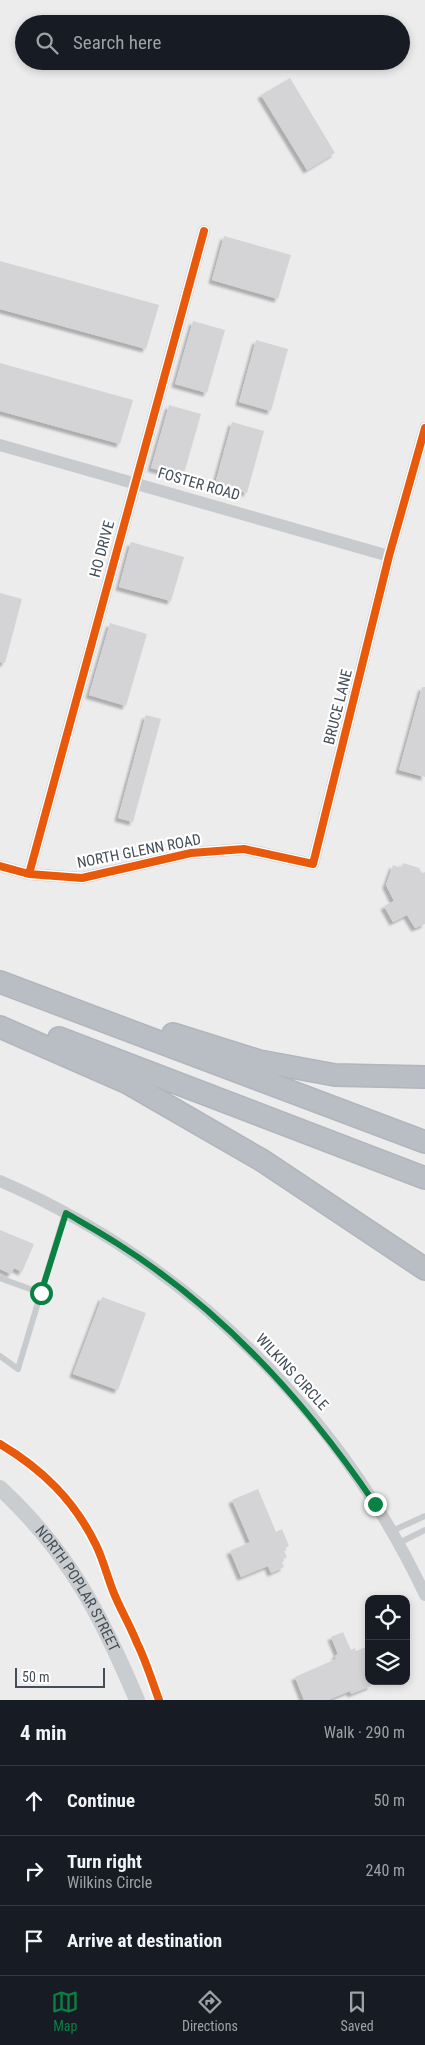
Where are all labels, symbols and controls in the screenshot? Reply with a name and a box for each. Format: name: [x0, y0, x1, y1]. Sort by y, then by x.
search box: [15, 15, 410, 70]
icon: search: [33, 29, 61, 57]
text: Search here: [73, 31, 161, 54]
street label: FOSTER ROAD: [156, 464, 242, 504]
street label: HO DRIVE: [86, 519, 118, 579]
street label: BRUCE LANE: [320, 668, 356, 746]
street label: NORTH GLENN ROAD: [76, 830, 202, 872]
route start: [30, 1282, 53, 1305]
street label: WILKINS CIRCLE: [252, 1330, 332, 1414]
route end: [364, 1493, 387, 1516]
street label: NORTH POPLAR STREET: [31, 1522, 123, 1655]
map controls: [365, 1595, 410, 1685]
button: locate: [365, 1595, 410, 1640]
button: layers: [365, 1640, 410, 1685]
scale bar: [15, 1665, 105, 1688]
text: 50 m: [22, 1669, 50, 1685]
text: 4 min: [20, 1721, 67, 1745]
text: Walk · 290 m: [324, 1723, 405, 1742]
icon: ahead: [20, 1787, 48, 1815]
text: Continue: [67, 1789, 135, 1812]
text: 50 m: [373, 1791, 405, 1810]
text: Turn right: [67, 1850, 142, 1873]
icon: right: [20, 1857, 48, 1885]
text: 240 m: [366, 1861, 405, 1880]
text: Wilkins Circle: [67, 1873, 152, 1892]
icon: arrive: [20, 1927, 48, 1955]
text: Arrive at destination: [67, 1929, 222, 1952]
tab: Map: [51, 1988, 79, 2034]
tab: Directions: [182, 1988, 238, 2034]
tab: Saved: [340, 1988, 374, 2034]

